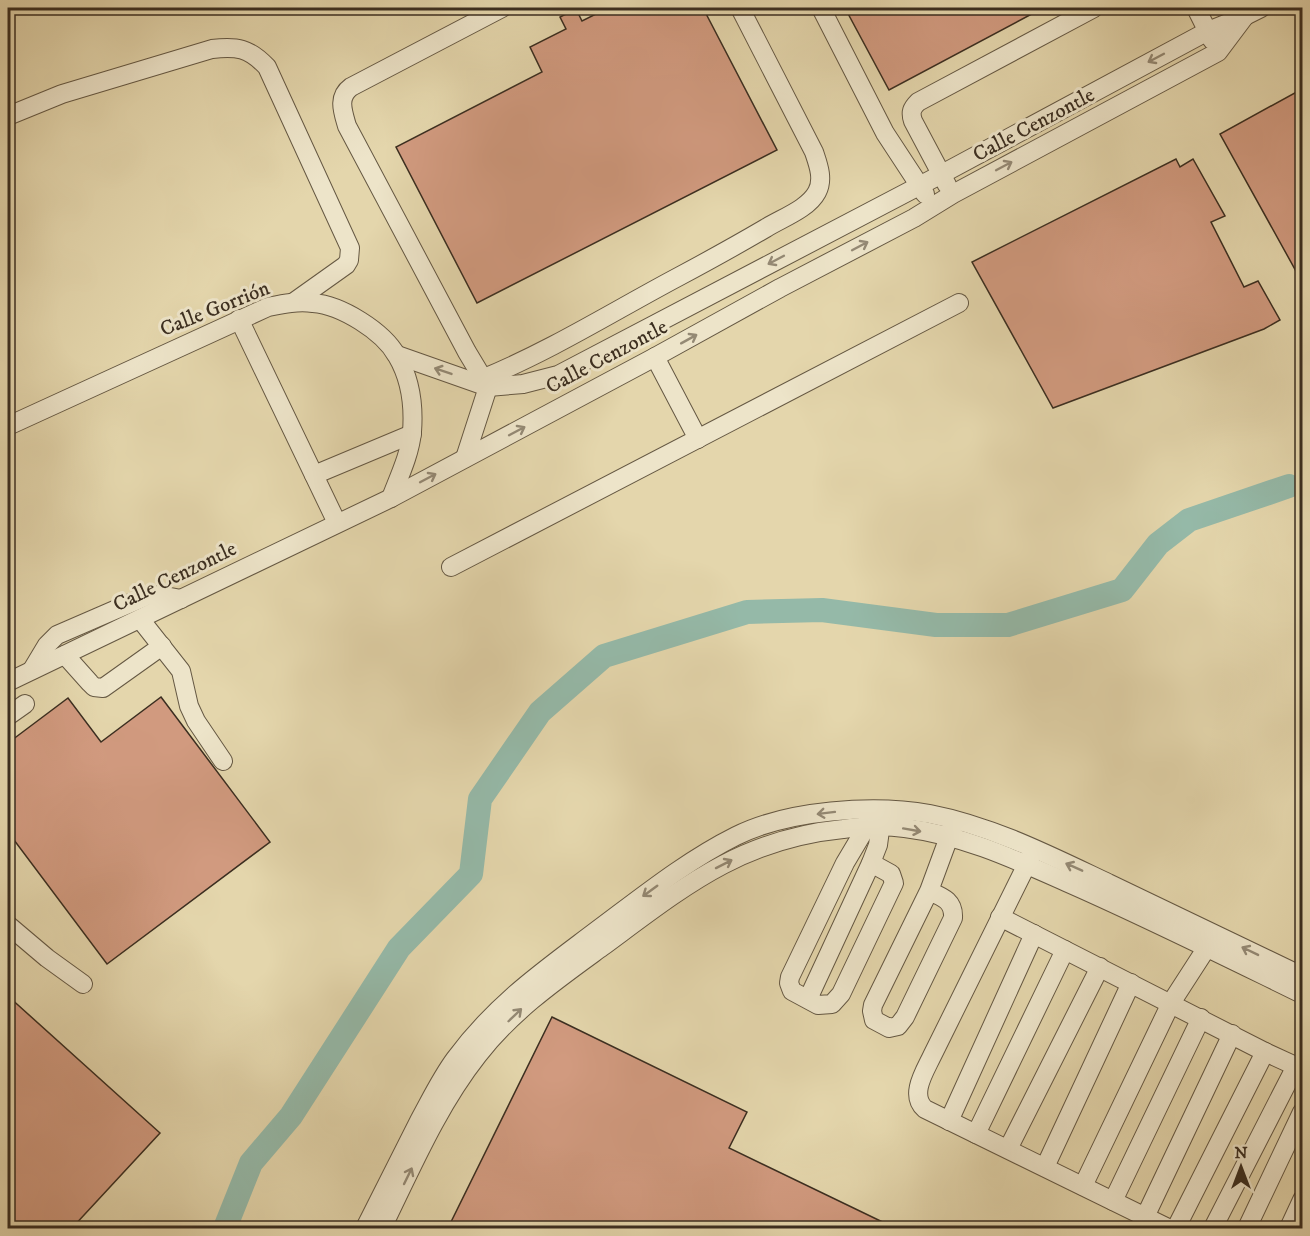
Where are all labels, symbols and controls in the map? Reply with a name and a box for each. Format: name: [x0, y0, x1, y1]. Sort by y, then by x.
one-way arrow: [1148, 53, 1166, 64]
street label: Calle Cenzontle: [969, 82, 1100, 168]
one-way arrow: [995, 160, 1013, 171]
one-way arrow: [851, 240, 868, 252]
one-way arrow: [768, 255, 786, 266]
street label: Calle Gorrión: [156, 275, 274, 343]
street label: Calle Cenzontle: [542, 314, 673, 400]
one-way arrow: [679, 333, 697, 344]
one-way arrow: [434, 364, 453, 375]
one-way arrow: [508, 425, 525, 437]
one-way arrow: [419, 472, 436, 484]
street label: Calle Cenzontle: [109, 536, 241, 618]
one-way arrow: [816, 808, 836, 819]
one-way arrow: [902, 824, 922, 835]
one-way arrow: [714, 857, 732, 869]
one-way arrow: [1065, 860, 1083, 872]
one-way arrow: [643, 885, 659, 897]
one-way arrow: [1241, 944, 1259, 956]
one-way arrow: [508, 1008, 523, 1022]
north arrow: [1211, 1137, 1271, 1197]
text: N: [1234, 1143, 1248, 1163]
one-way arrow: [402, 1167, 414, 1185]

